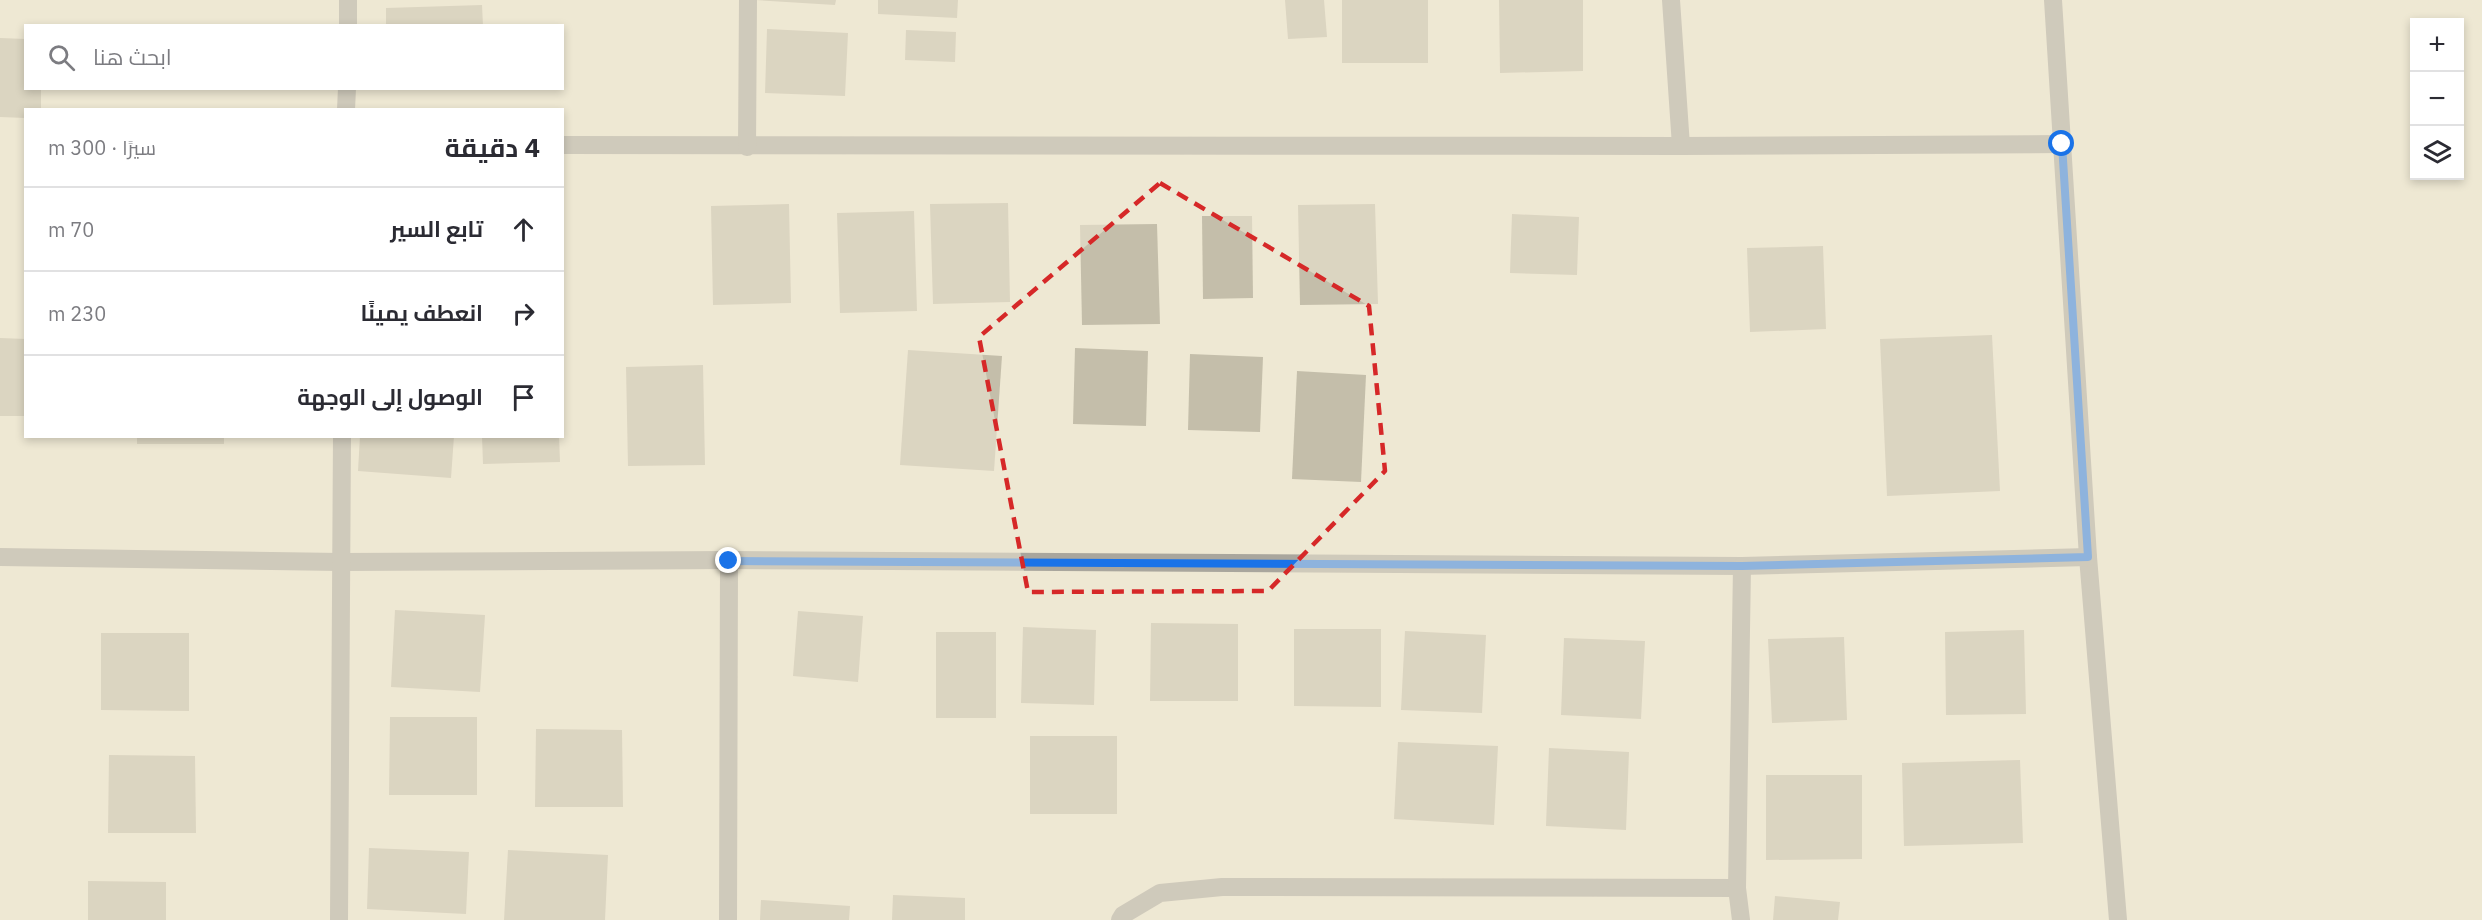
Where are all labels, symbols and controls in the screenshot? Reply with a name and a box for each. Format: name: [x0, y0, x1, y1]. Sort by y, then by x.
map controls: [2410, 18, 2464, 180]
button: +: [2410, 18, 2464, 72]
search box: [24, 24, 564, 90]
icon: search: [45, 41, 78, 74]
text: ابحث هنا: [93, 42, 172, 71]
button: −: [2410, 72, 2464, 126]
button: layers: [2410, 126, 2464, 180]
text: 4 دقيقة: [445, 130, 540, 164]
route start: [2048, 130, 2074, 156]
text: سيرًا · 300 m: [48, 134, 156, 161]
icon: ahead: [507, 213, 540, 246]
text: تابع السير: [390, 214, 483, 243]
text: 70 m: [48, 216, 94, 243]
icon: right: [507, 297, 540, 330]
text: انعطف يمينًا: [361, 298, 483, 327]
text: 230 m: [48, 300, 106, 327]
icon: arrive: [507, 381, 540, 414]
text: الوصول إلى الوجهة: [297, 382, 483, 411]
route end: [715, 547, 741, 573]

